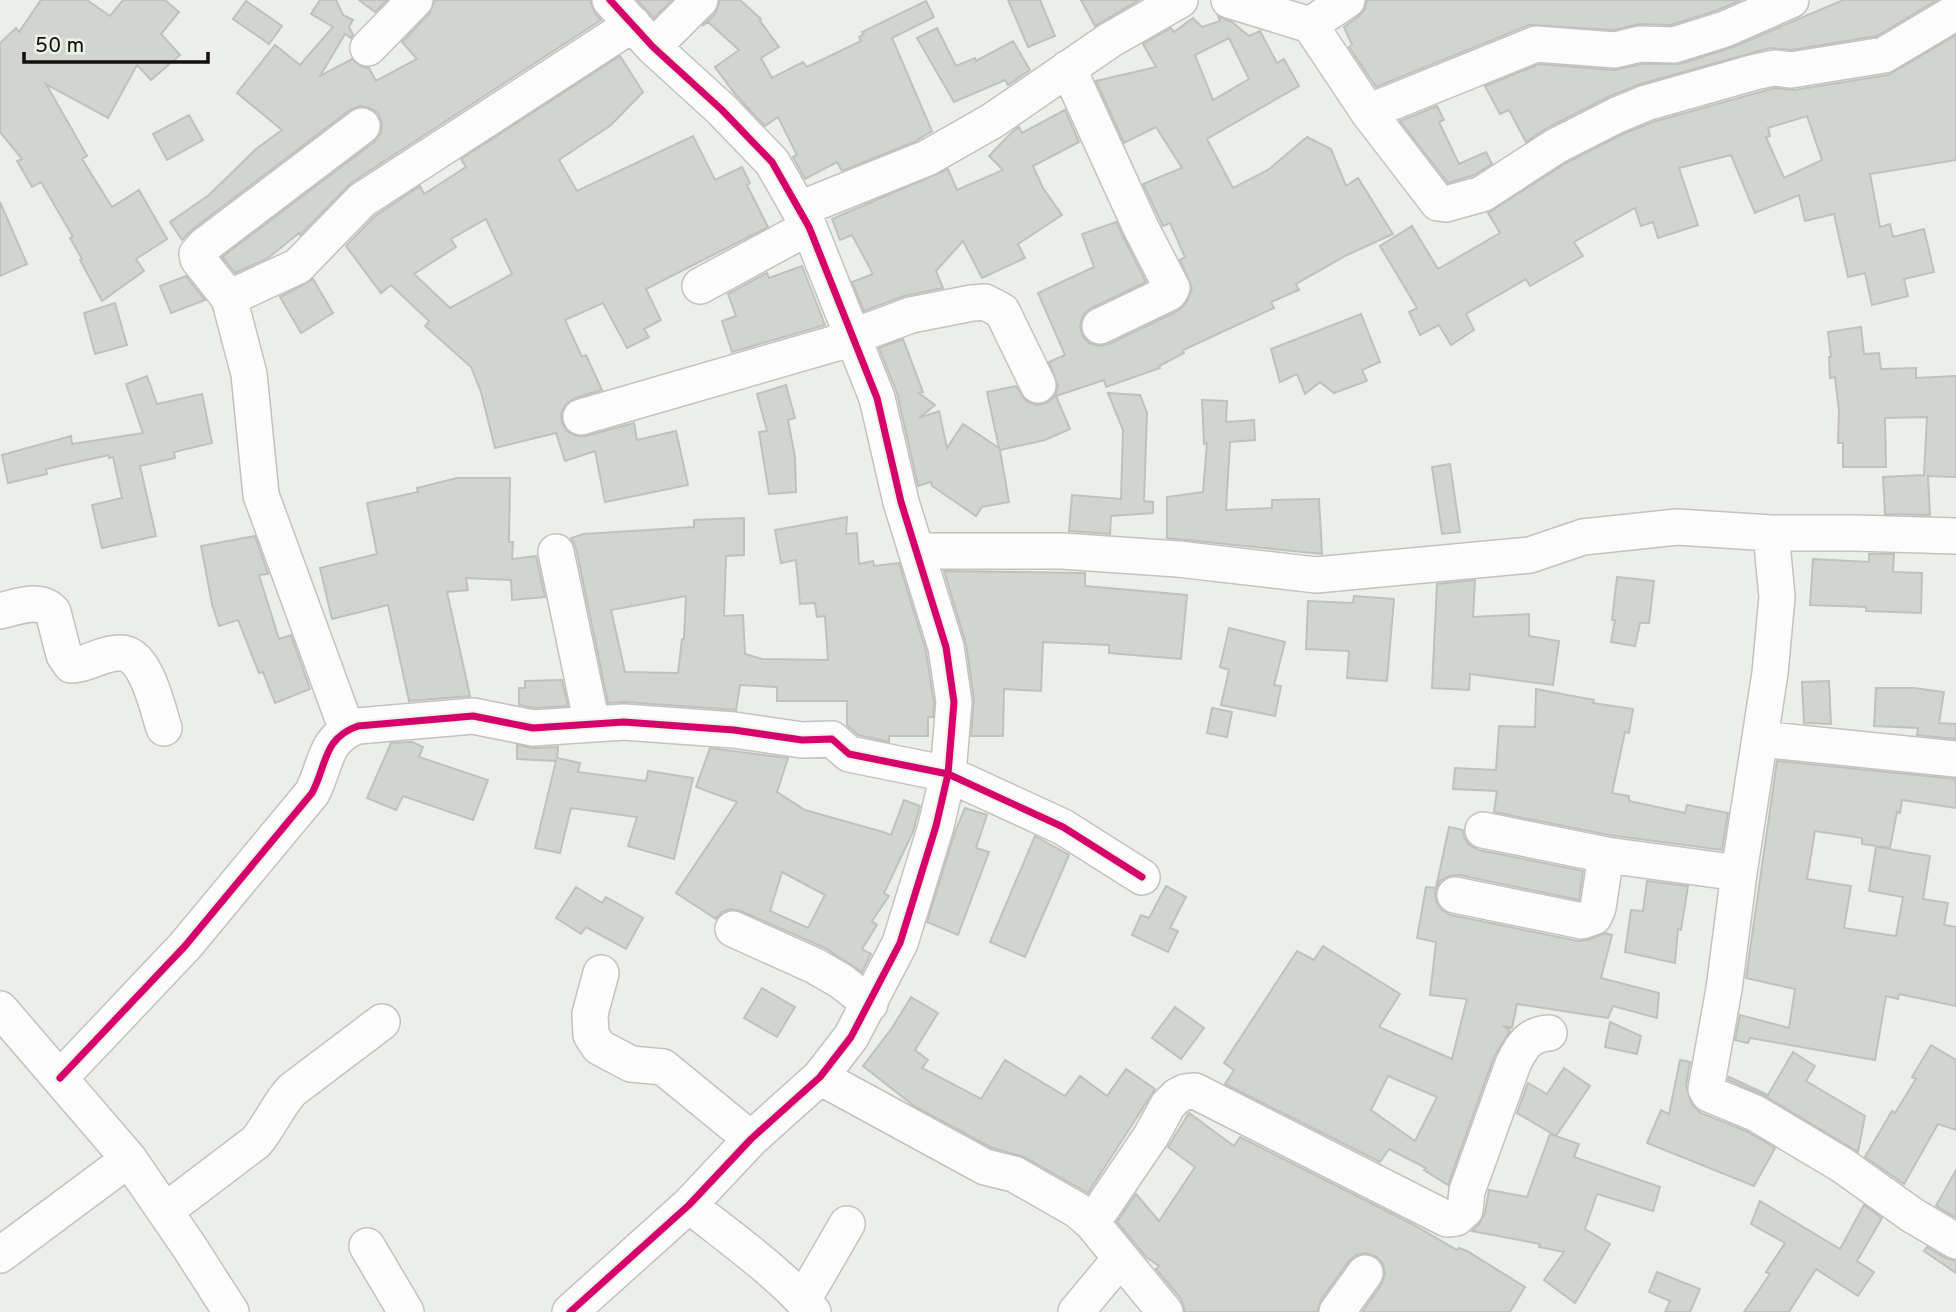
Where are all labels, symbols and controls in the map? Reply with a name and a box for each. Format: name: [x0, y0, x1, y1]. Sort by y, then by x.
scale bar: [24, 21, 208, 65]
text: 50 m: [35, 33, 84, 60]

